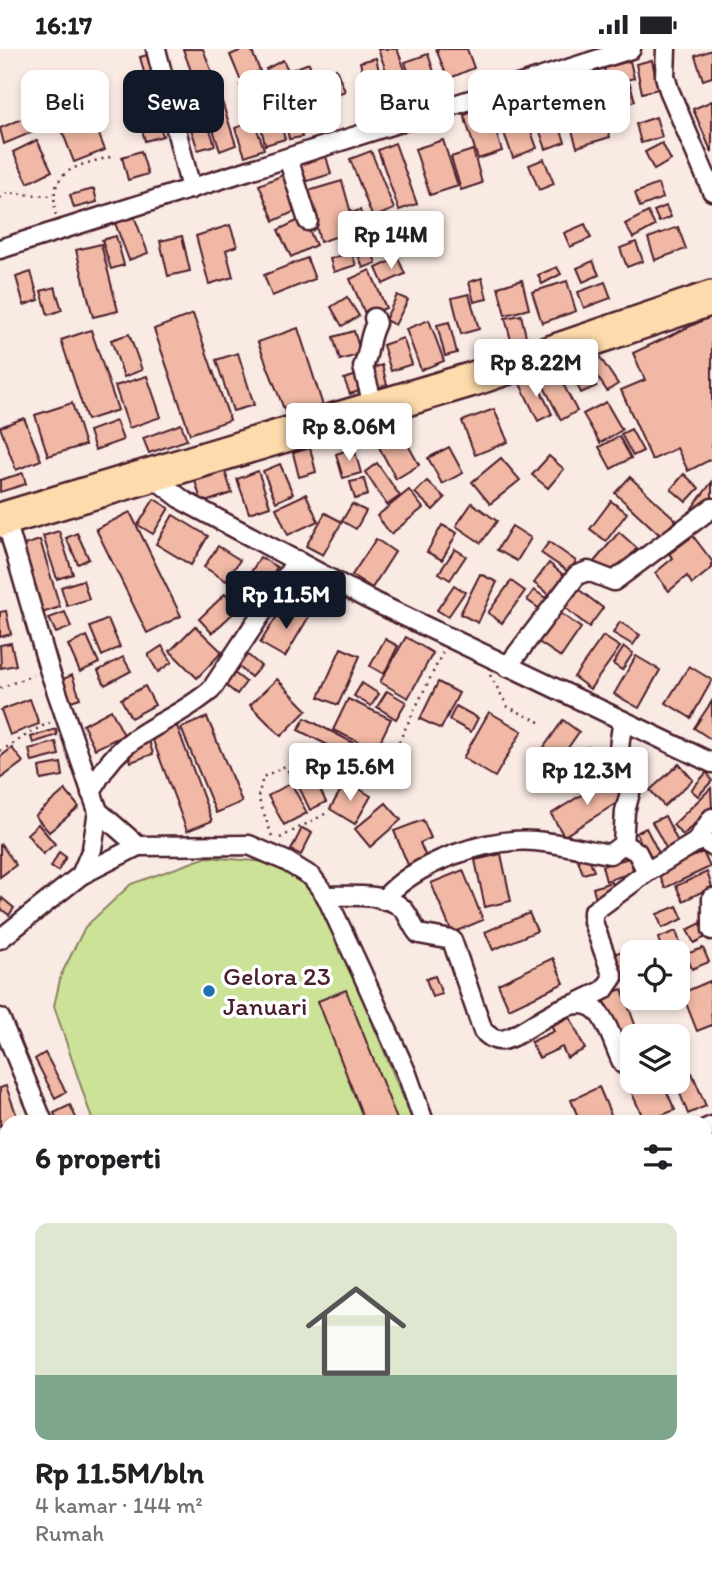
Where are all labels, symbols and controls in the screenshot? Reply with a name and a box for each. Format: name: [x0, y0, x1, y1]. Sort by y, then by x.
text: 16:17: [35, 9, 92, 41]
chip: Beli: [21, 70, 109, 133]
chip: Sewa: [123, 70, 224, 133]
chip: Filter: [238, 70, 341, 133]
chip: Baru: [355, 70, 454, 133]
chip: Apartemen: [468, 70, 630, 133]
pin: Rp 14M: [334, 211, 448, 271]
text: Rp 14M: [354, 220, 428, 248]
pin: Rp 8.22M: [464, 339, 608, 399]
text: Rp 8.22M: [490, 348, 582, 376]
pin: Rp 8.06M: [277, 403, 421, 463]
text: Rp 8.06M: [302, 412, 396, 440]
pin: Rp 11.5M: [214, 571, 358, 631]
text: Rp 11.5M: [242, 580, 330, 608]
pin: Rp 15.6M: [278, 743, 422, 803]
pin: Rp 12.3M: [515, 747, 659, 807]
text: Rp 15.6M: [305, 752, 395, 780]
text: Rp 12.3M: [542, 756, 632, 784]
map controls: [620, 940, 690, 1094]
button: locate: [620, 940, 690, 1010]
place label: Gelora 23 Januari: [223, 960, 331, 1022]
marker: Gelora 23 Januari: [201, 983, 217, 999]
button: layers: [620, 1024, 690, 1094]
icon: filters: [639, 1138, 677, 1176]
text: 6 properti: [35, 1139, 161, 1176]
icon: home: [293, 1268, 419, 1394]
text: Rp 11.5M/bln: [35, 1454, 204, 1491]
text: 4 kamar · 144 m²: [35, 1491, 203, 1519]
text: Rumah: [35, 1519, 104, 1547]

